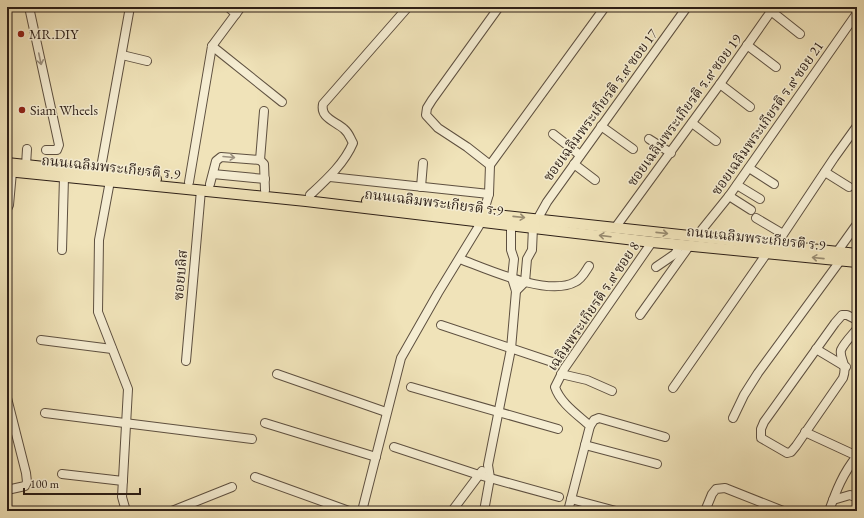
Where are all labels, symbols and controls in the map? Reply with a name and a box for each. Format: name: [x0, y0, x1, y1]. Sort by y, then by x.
place label: MR.DIY: [29, 25, 79, 43]
street label: ซอยเฉลิมพระเกียรติ ร.๙ ซอย 17: [539, 25, 661, 185]
marker: MR.DIY: [16, 29, 26, 39]
street label: ซอยเฉลิมพระเกียรติ ร.๙ ซอย 19: [623, 30, 745, 190]
street label: ซอยเฉลิมพระเกียรติ ร.๙ ซอย 21: [707, 38, 827, 198]
one-way arrow: [37, 52, 45, 65]
place label: Siam Wheels: [30, 101, 98, 119]
marker: Siam Wheels: [17, 105, 27, 115]
street label: ถนนเฉลิมพระเกียรติ ร.9: [41, 151, 182, 183]
one-way arrow: [222, 154, 235, 161]
street label: ถนนเฉลิมพระเกียรติ ร.9: [364, 185, 505, 219]
one-way arrow: [512, 214, 525, 221]
street label: ถนนเฉลิมพระเกียรติ ร.9: [686, 222, 827, 254]
one-way arrow: [655, 229, 668, 237]
one-way arrow: [599, 232, 612, 240]
street label: เฉลิมพระเกียรติ ร.๙ ซอย 8: [543, 238, 643, 374]
street label: ซอยบลิส: [169, 249, 191, 301]
one-way arrow: [812, 254, 825, 262]
scale bar: [24, 470, 140, 496]
text: 100 m: [30, 476, 60, 492]

